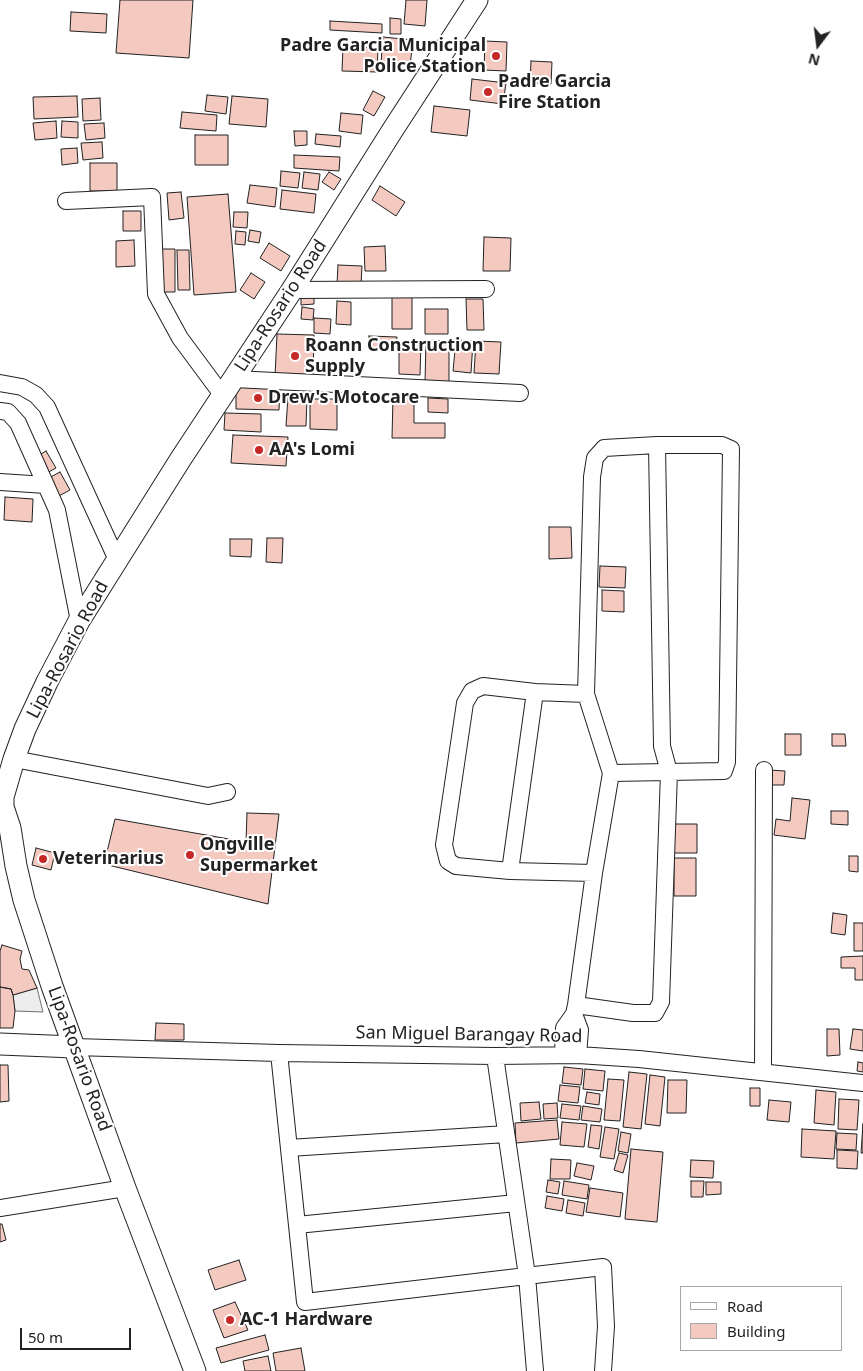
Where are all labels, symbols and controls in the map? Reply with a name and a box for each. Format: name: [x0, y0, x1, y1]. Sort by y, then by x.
north arrow: [793, 20, 843, 70]
place label: Padre Garcia Municipal Police Station: [280, 35, 486, 78]
text: N: [806, 49, 822, 71]
marker: Padre Garcia Municipal Police Station: [490, 50, 502, 62]
place label: Padre Garcia Fire Station: [498, 71, 611, 114]
marker: Padre Garcia Fire Station: [482, 86, 494, 98]
street label: Lipa-Rosario Road: [230, 236, 332, 376]
place label: Roann Construction Supply: [305, 335, 483, 378]
marker: Roann Construction Supply: [289, 350, 301, 362]
place label: Drew's Motocare: [268, 387, 419, 409]
marker: Drew's Motocare: [252, 392, 264, 404]
place label: AA's Lomi: [269, 439, 355, 461]
marker: AA's Lomi: [253, 444, 265, 456]
street label: Lipa-Rosario Road: [23, 577, 113, 723]
place label: Ongville Supermarket: [200, 834, 318, 876]
place label: Veterinarius: [53, 848, 164, 870]
marker: Ongville Supermarket: [184, 849, 196, 861]
marker: Veterinarius: [37, 853, 49, 865]
street label: Lipa-Rosario Road: [43, 984, 115, 1134]
street label: San Miguel Barangay Road: [355, 1022, 583, 1048]
legend: [680, 1286, 843, 1351]
text: Road: [727, 1296, 763, 1316]
place label: AC-1 Hardware: [240, 1309, 373, 1331]
marker: AC-1 Hardware: [224, 1314, 236, 1326]
scale bar: [22, 1318, 134, 1350]
text: Building: [727, 1321, 785, 1341]
text: 50 m: [28, 1327, 63, 1347]

